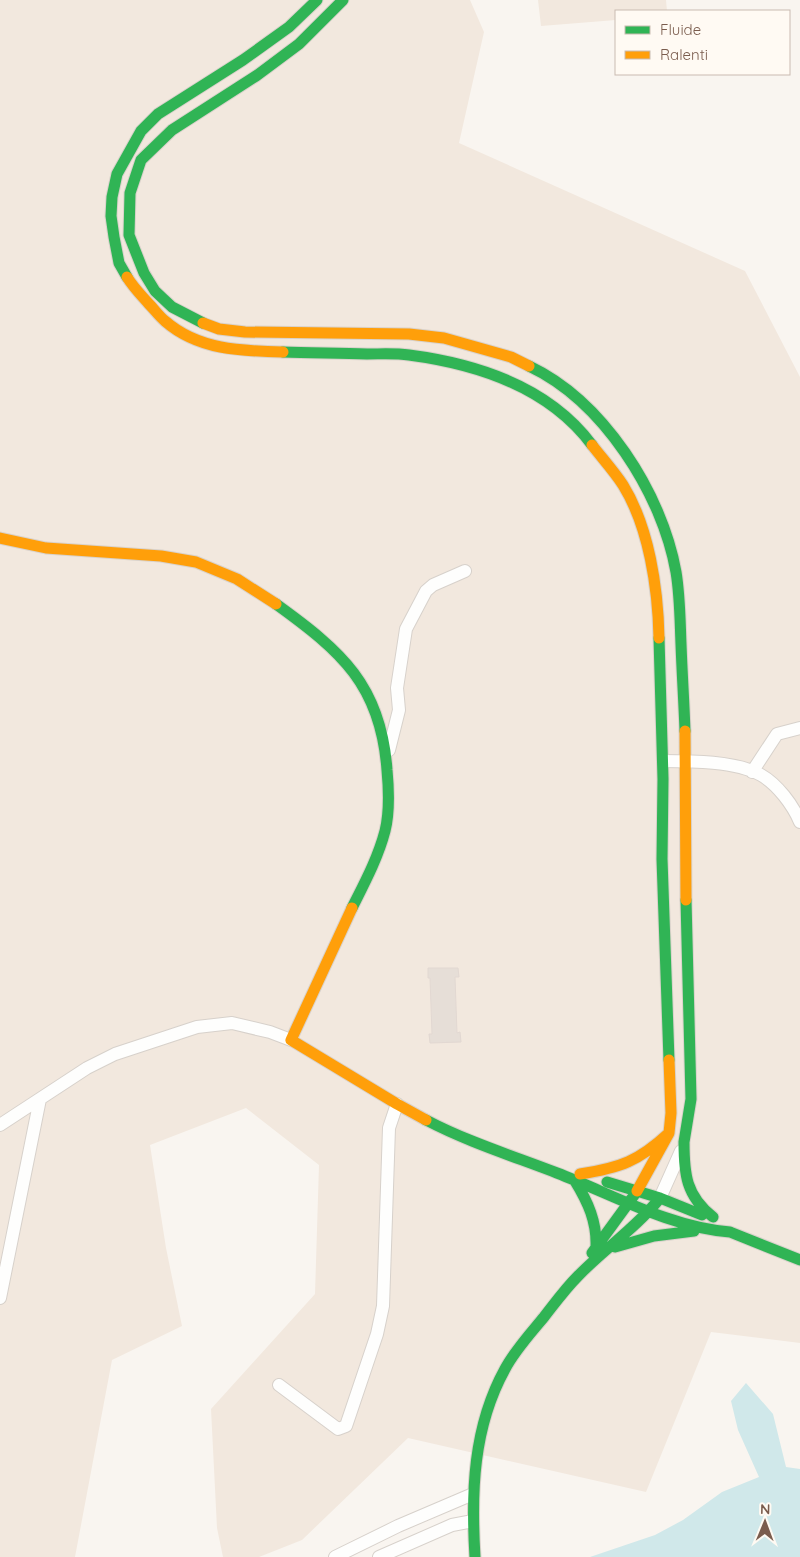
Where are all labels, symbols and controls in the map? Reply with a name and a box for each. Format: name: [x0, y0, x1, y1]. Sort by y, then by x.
legend: [615, 10, 790, 75]
text: Fluide: [660, 20, 701, 39]
text: Ralenti: [660, 45, 708, 64]
north arrow: [740, 1497, 790, 1547]
text: N: [760, 1500, 771, 1518]

